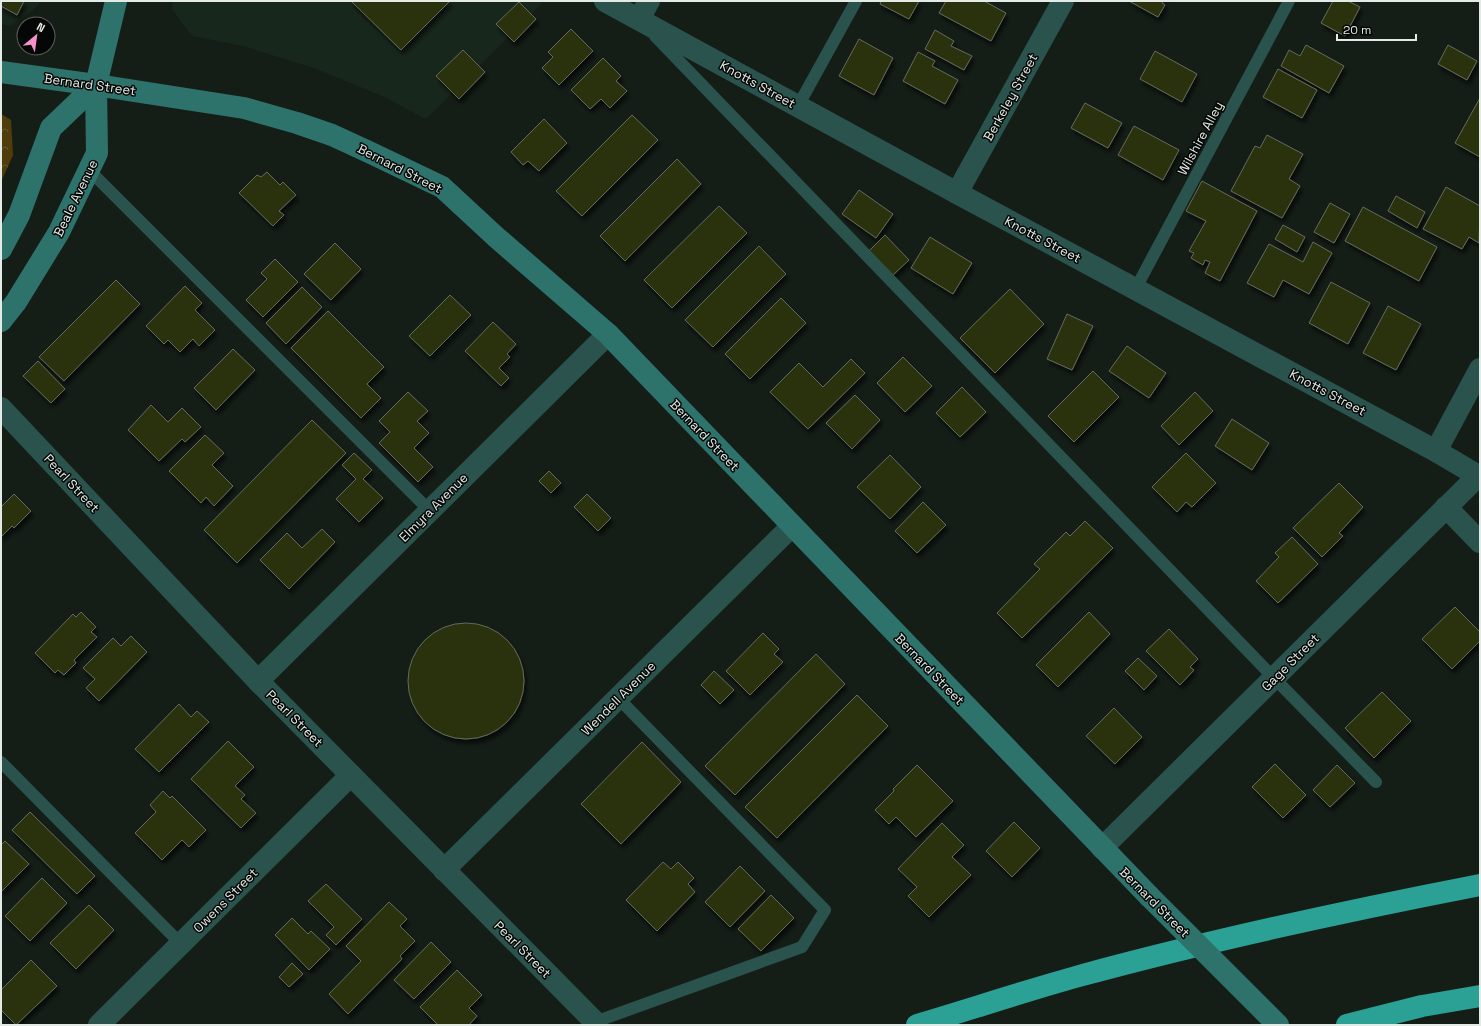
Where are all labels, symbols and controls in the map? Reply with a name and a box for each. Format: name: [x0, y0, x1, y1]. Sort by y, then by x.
north arrow: [16, 16, 56, 56]
scale bar: [1337, 16, 1416, 42]
text: N: [34, 19, 47, 35]
text: 20 m: [1343, 22, 1371, 38]
street label: Berkeley Street: [979, 50, 1041, 144]
street label: Knotts Street: [717, 57, 799, 112]
street label: Bernard Street: [43, 70, 137, 99]
street label: Wilshire Alley: [1174, 98, 1227, 178]
street label: Bernard Street: [355, 140, 445, 197]
street label: Beale Avenue: [49, 157, 101, 240]
street label: Knotts Street: [1002, 212, 1084, 267]
street label: Knotts Street: [1287, 365, 1369, 420]
street label: Bernard Street: [666, 396, 743, 475]
street label: Pearl Street: [40, 451, 103, 516]
street label: Elmyra Avenue: [395, 469, 471, 545]
street label: Bernard Street: [891, 630, 968, 709]
street label: Gage Street: [1258, 630, 1323, 695]
street label: Wendell Avenue: [578, 658, 659, 739]
street label: Pearl Street: [262, 686, 327, 751]
street label: Owens Street: [189, 864, 261, 936]
street label: Bernard Street: [1116, 864, 1193, 941]
street label: Pearl Street: [490, 917, 555, 982]

